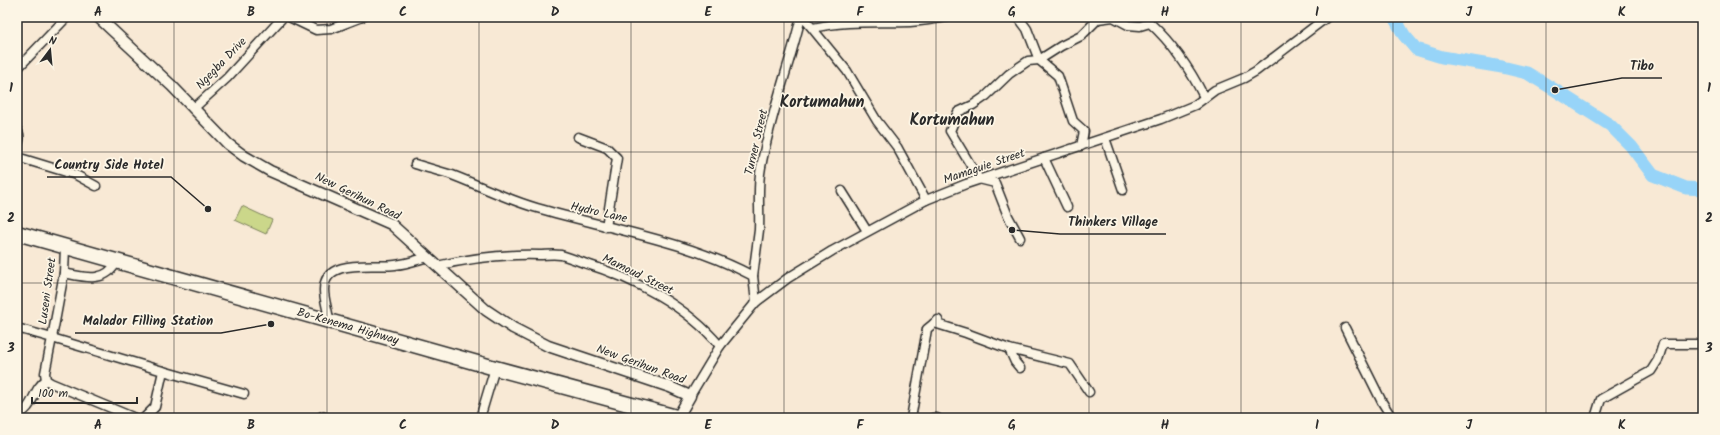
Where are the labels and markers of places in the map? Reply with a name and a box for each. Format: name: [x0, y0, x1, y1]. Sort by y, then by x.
callout: Tibo: [1622, 53, 1662, 78]
callout: Country Side Hotel: [47, 152, 171, 177]
callout: Thinkers Village: [1060, 209, 1166, 234]
callout: Malador Filling Station: [75, 308, 221, 333]

